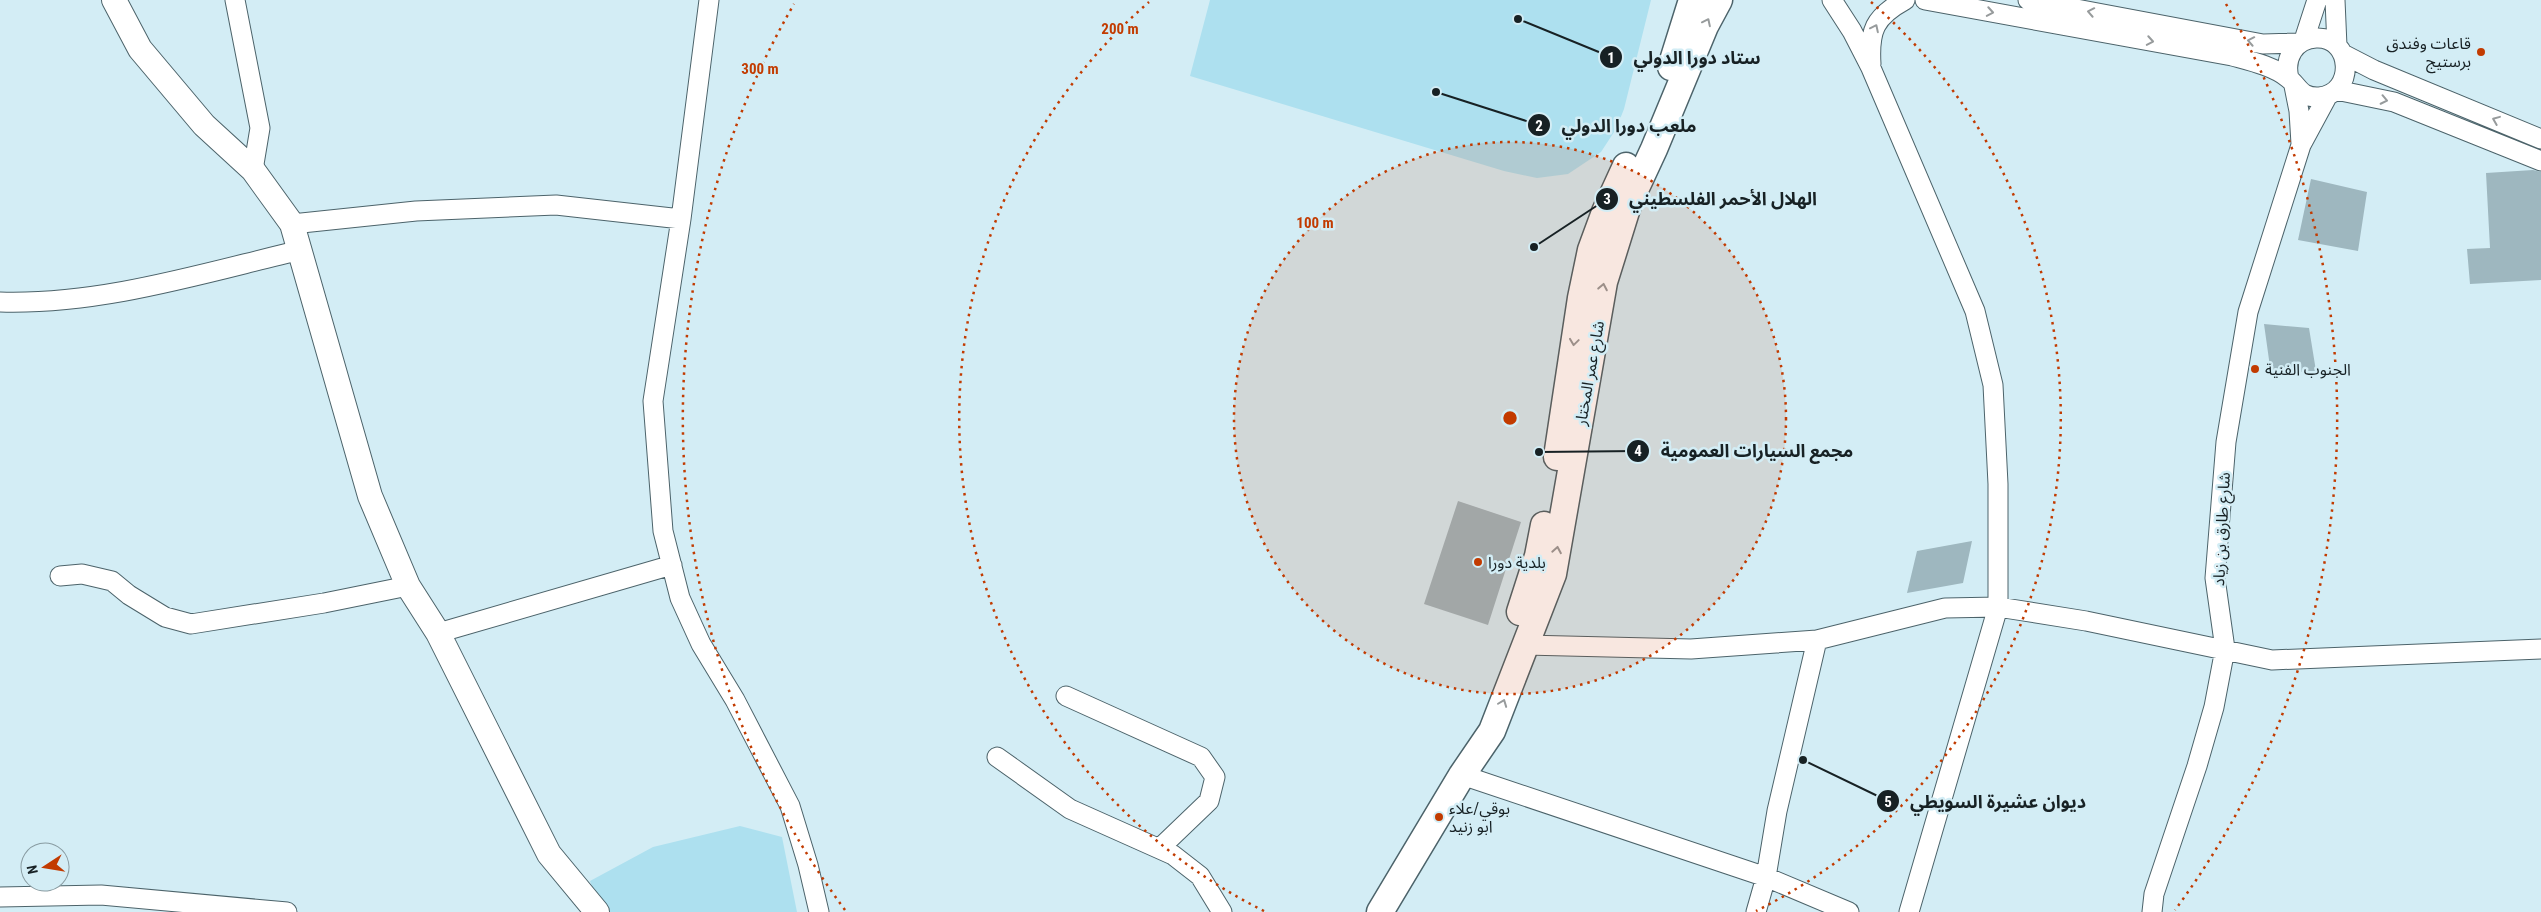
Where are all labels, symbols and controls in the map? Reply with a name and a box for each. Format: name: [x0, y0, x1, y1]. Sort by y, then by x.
one-way arrow: [1986, 6, 1995, 16]
one-way arrow: [2087, 7, 2095, 17]
one-way arrow: [1701, 18, 1712, 27]
text: 200 m: [1101, 20, 1139, 38]
one-way arrow: [1869, 24, 1879, 33]
place label: قاعات وفندق برستيج: [2386, 34, 2471, 74]
one-way arrow: [2146, 36, 2155, 46]
one-way arrow: [2246, 37, 2255, 47]
callout: ستاد دورا الدولي: [1599, 41, 1771, 74]
marker: قاعات وفندق برستيج: [2475, 46, 2487, 58]
text: ستاد دورا الدولي: [1633, 47, 1761, 72]
text: 1: [1607, 49, 1615, 67]
text: 300 m: [741, 60, 779, 78]
one-way arrow: [2379, 94, 2388, 104]
callout: ملعب دورا الدولي: [1526, 109, 1706, 142]
text: ملعب دورا الدولي: [1562, 115, 1696, 140]
one-way arrow: [2492, 115, 2501, 126]
text: 2: [1535, 117, 1543, 135]
callout: الهلال الأحمر الفلسطيني: [1594, 183, 1827, 216]
text: الهلال الأحمر الفلسطيني: [1629, 188, 1817, 213]
text: 3: [1603, 190, 1611, 208]
text: 100 m: [1296, 214, 1334, 232]
one-way arrow: [1598, 282, 1608, 291]
street label: شارع عمر المختار: [1571, 319, 1611, 428]
one-way arrow: [1569, 338, 1580, 346]
place label: الجنوب الفنية: [2265, 360, 2351, 379]
marker: الجنوب الفنية: [2249, 363, 2261, 375]
centre of rings: [1501, 409, 1519, 427]
callout: مجمع السيارات العمومية: [1625, 434, 1863, 467]
text: مجمع السيارات العمومية: [1661, 440, 1853, 464]
text: 4: [1634, 442, 1642, 460]
street label: شارع طارق بن زياد: [2209, 472, 2237, 587]
one-way arrow: [1552, 546, 1562, 555]
place label: بلدية دورا: [1488, 553, 1546, 572]
marker: بلدية دورا: [1472, 556, 1484, 568]
one-way arrow: [1497, 699, 1507, 708]
callout: ديوان عشيرة السويطي: [1875, 785, 2096, 818]
text: ديوان عشيرة السويطي: [1910, 791, 2086, 816]
text: 5: [1884, 793, 1892, 811]
place label: بوقي/علاء ابو زنيد: [1449, 799, 1510, 836]
marker: بوقي/علاء ابو زنيد: [1433, 811, 1445, 823]
north arrow: [20, 842, 70, 892]
text: N: [24, 864, 41, 876]

